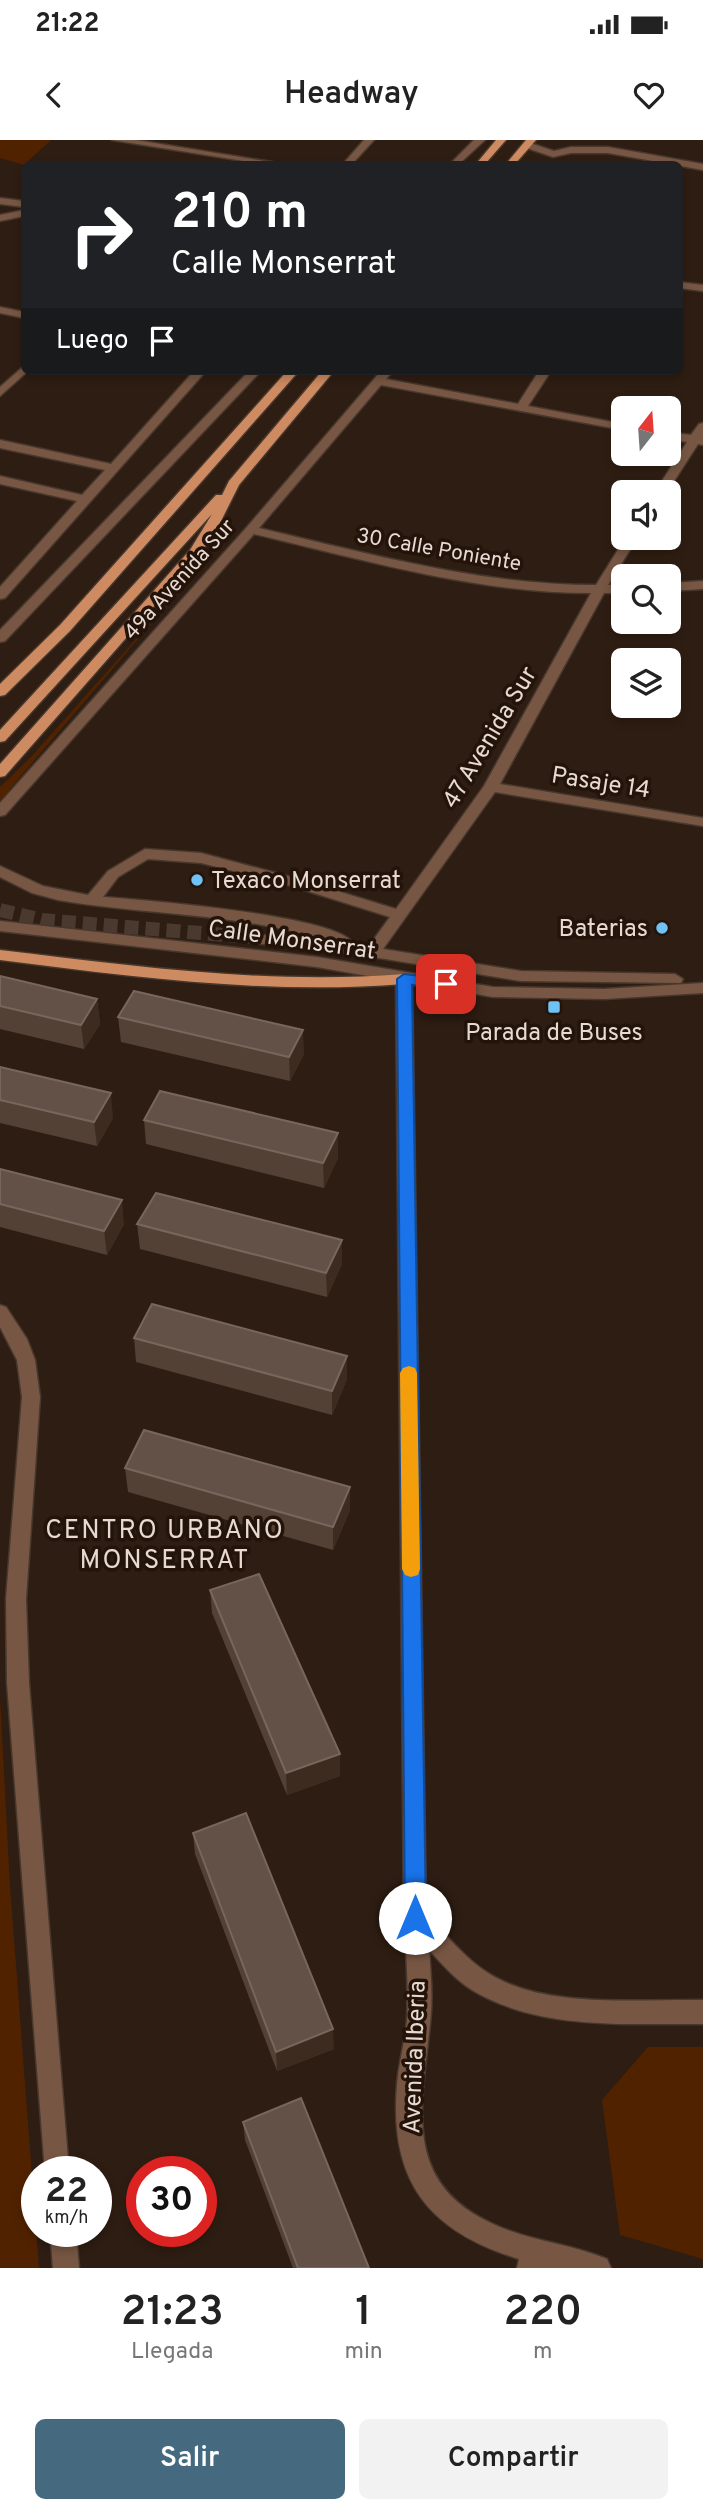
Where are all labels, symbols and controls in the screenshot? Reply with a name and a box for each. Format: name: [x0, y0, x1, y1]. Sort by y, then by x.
text: 21:22: [35, 8, 99, 41]
text: Headway: [284, 75, 419, 115]
icon: back: [35, 76, 73, 114]
icon: heart: [630, 76, 668, 114]
text: 210 m: [171, 184, 308, 246]
icon: right: [56, 189, 147, 280]
text: Calle Monserrat: [171, 245, 396, 285]
icon: arrive: [143, 322, 181, 360]
text: Luego: [56, 325, 129, 358]
north arrow: [611, 396, 681, 466]
map controls: [611, 396, 681, 718]
button: sound: [611, 480, 681, 550]
street label: 49a Avenida Sur: [119, 514, 241, 646]
street label: 30 Calle Poniente: [354, 523, 523, 578]
button: search: [611, 564, 681, 634]
button: layers: [611, 648, 681, 718]
street label: 47 Avenida Sur: [437, 662, 545, 814]
street label: Pasaje 14: [549, 761, 652, 807]
place label: Texaco Monserrat: [211, 867, 401, 897]
marker: Texaco Monserrat: [189, 872, 205, 888]
street label: Calle Monserrat: [206, 914, 377, 968]
place label: Baterias: [559, 915, 648, 945]
marker: Baterias: [654, 920, 670, 936]
pin: [416, 954, 476, 1014]
icon: arrive: [427, 965, 465, 1003]
marker: Parada de Buses: [546, 999, 562, 1015]
place label: Parada de Buses: [465, 1019, 643, 1049]
district label: CENTRO URBANO MONSERRAT: [45, 1515, 285, 1578]
position arrow: [378, 1881, 452, 1955]
street label: Avenida Iberia: [398, 1980, 434, 2134]
speed limit sign: 30: [126, 2156, 217, 2247]
text: 22: [45, 2170, 88, 2214]
text: km/h: [45, 2207, 88, 2230]
text: 21:23: [121, 2287, 224, 2340]
text: 1: [355, 2287, 372, 2340]
text: 220: [503, 2287, 582, 2340]
text: Llegada: [131, 2338, 213, 2367]
text: min: [344, 2338, 383, 2367]
text: m: [533, 2338, 553, 2367]
button: Salir: [35, 2419, 345, 2499]
button: Compartir: [359, 2419, 668, 2499]

